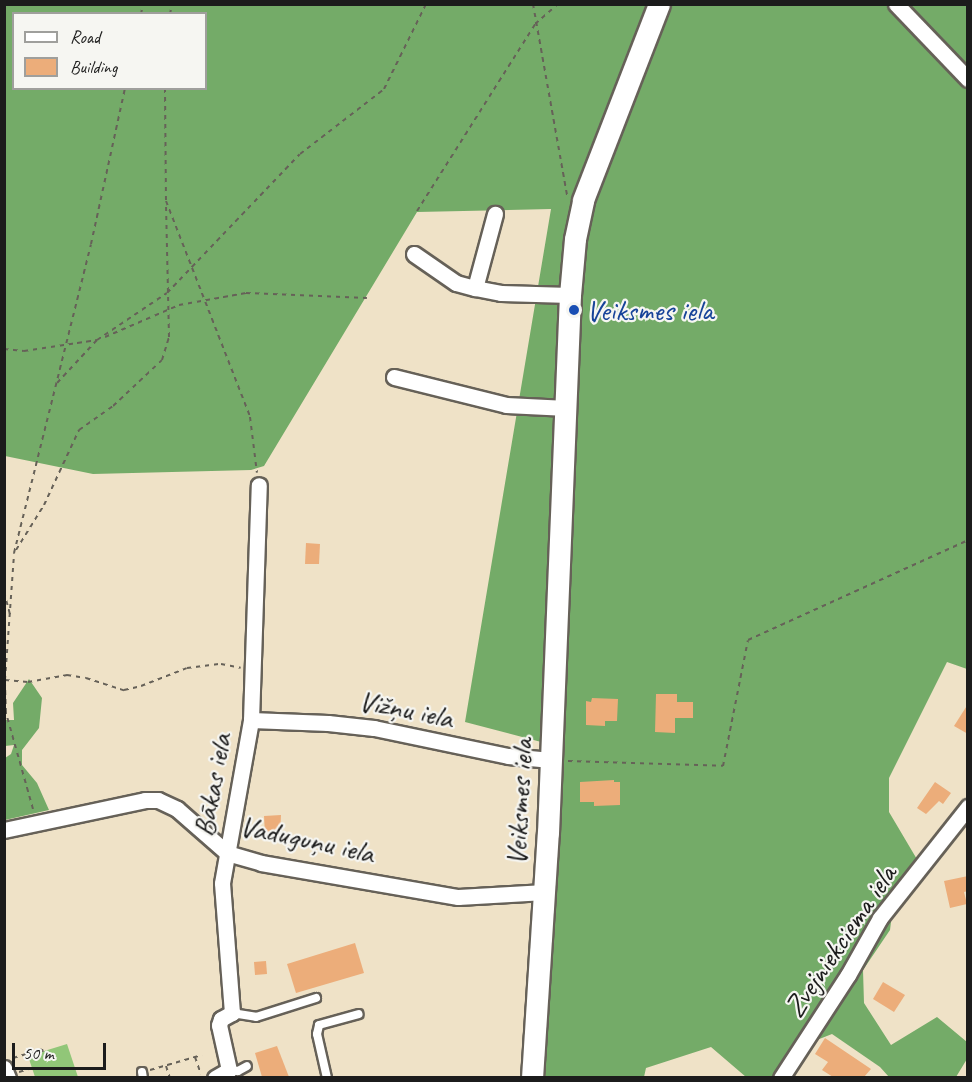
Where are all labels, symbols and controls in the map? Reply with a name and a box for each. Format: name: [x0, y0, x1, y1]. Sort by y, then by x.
legend: [12, 12, 207, 90]
text: Road: [70, 26, 100, 48]
text: Building: [70, 56, 117, 78]
place label: Veiksmes iela: [586, 292, 713, 328]
marker: Veiksmes iela: [567, 303, 581, 317]
street label: Vižņu iela: [356, 682, 456, 736]
street label: Bākas iela: [185, 731, 239, 839]
street label: Veiksmes iela: [498, 738, 540, 866]
street label: Vaduguņu iela: [237, 807, 377, 871]
street label: Zvejniekciema iela: [776, 858, 904, 1024]
scale bar: [15, 1031, 110, 1069]
text: 50 m: [23, 1042, 54, 1064]

